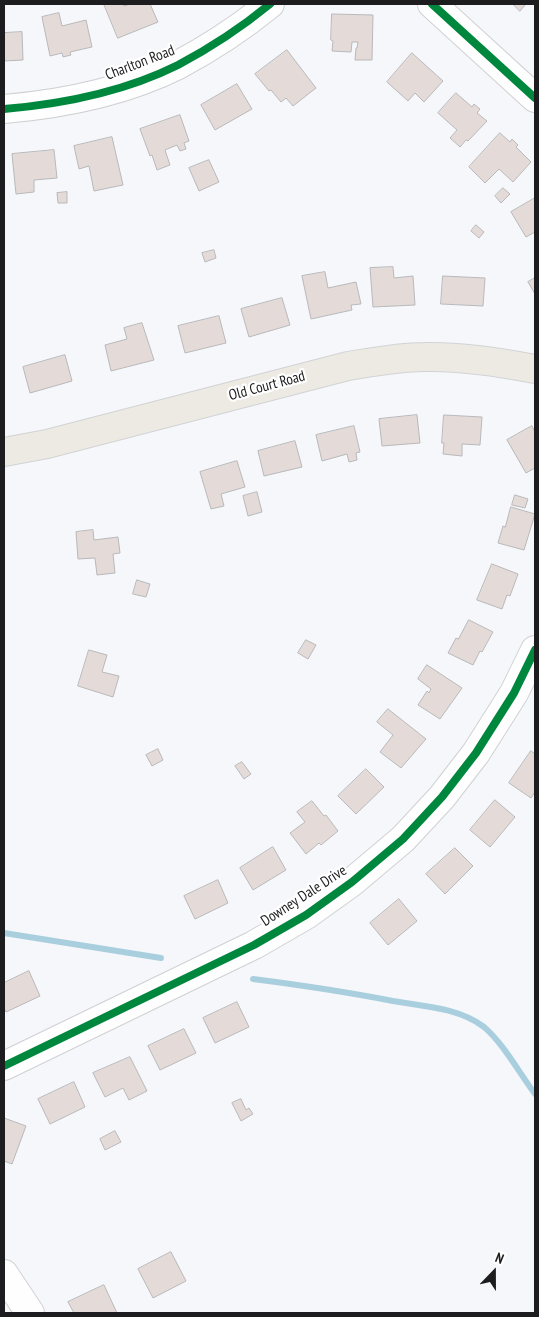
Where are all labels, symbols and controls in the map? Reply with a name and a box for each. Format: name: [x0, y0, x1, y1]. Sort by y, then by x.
street label: Charlton Road: [103, 42, 177, 84]
street label: Old Court Road: [227, 367, 307, 405]
street label: Downey Dale Drive: [258, 862, 350, 930]
north arrow: [469, 1247, 519, 1297]
text: N: [493, 1248, 506, 1268]

